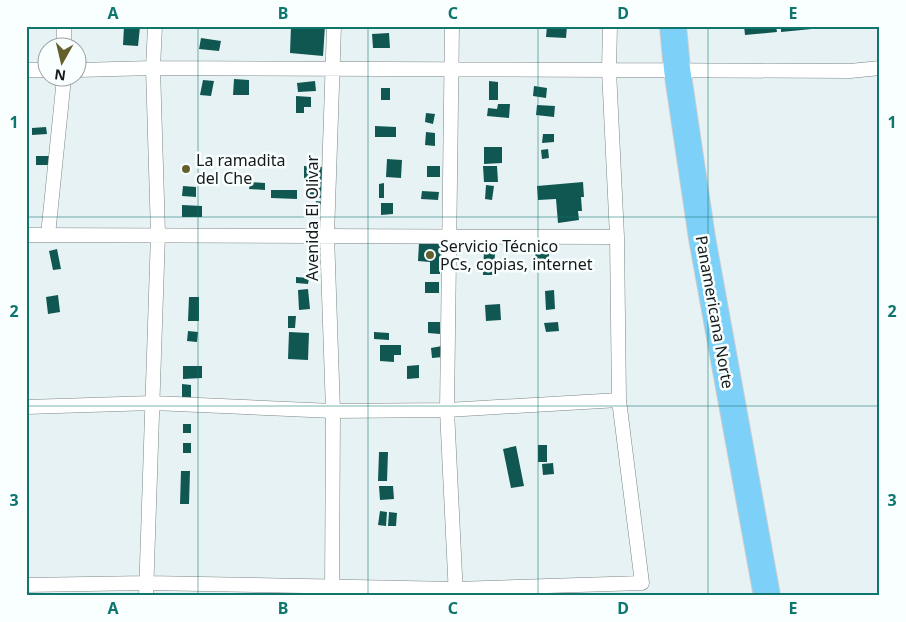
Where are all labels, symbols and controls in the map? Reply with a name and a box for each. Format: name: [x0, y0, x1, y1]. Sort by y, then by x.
text: A: [107, 2, 119, 24]
text: B: [278, 2, 288, 24]
text: C: [448, 2, 458, 24]
text: D: [617, 2, 629, 24]
text: E: [789, 2, 798, 24]
north arrow: [38, 38, 88, 88]
text: N: [53, 65, 67, 86]
text: 1: [9, 111, 19, 133]
text: 1: [887, 111, 897, 133]
place label: La ramadita del Che: [196, 149, 285, 189]
street label: Avenida El Olivar: [301, 155, 323, 281]
marker: La ramadita del Che: [180, 163, 192, 175]
street label: Panamericana Norte: [691, 234, 739, 390]
place label: Servicio Técnico PCs, copias, internet: [440, 235, 593, 275]
marker: Servicio Técnico PCs, copias, internet: [424, 249, 436, 261]
text: 2: [9, 300, 19, 322]
text: 2: [887, 300, 897, 322]
text: 3: [9, 489, 19, 511]
text: 3: [887, 489, 897, 511]
text: A: [107, 597, 119, 619]
text: B: [278, 597, 288, 619]
text: C: [448, 597, 458, 619]
text: D: [617, 597, 629, 619]
text: E: [789, 597, 798, 619]

